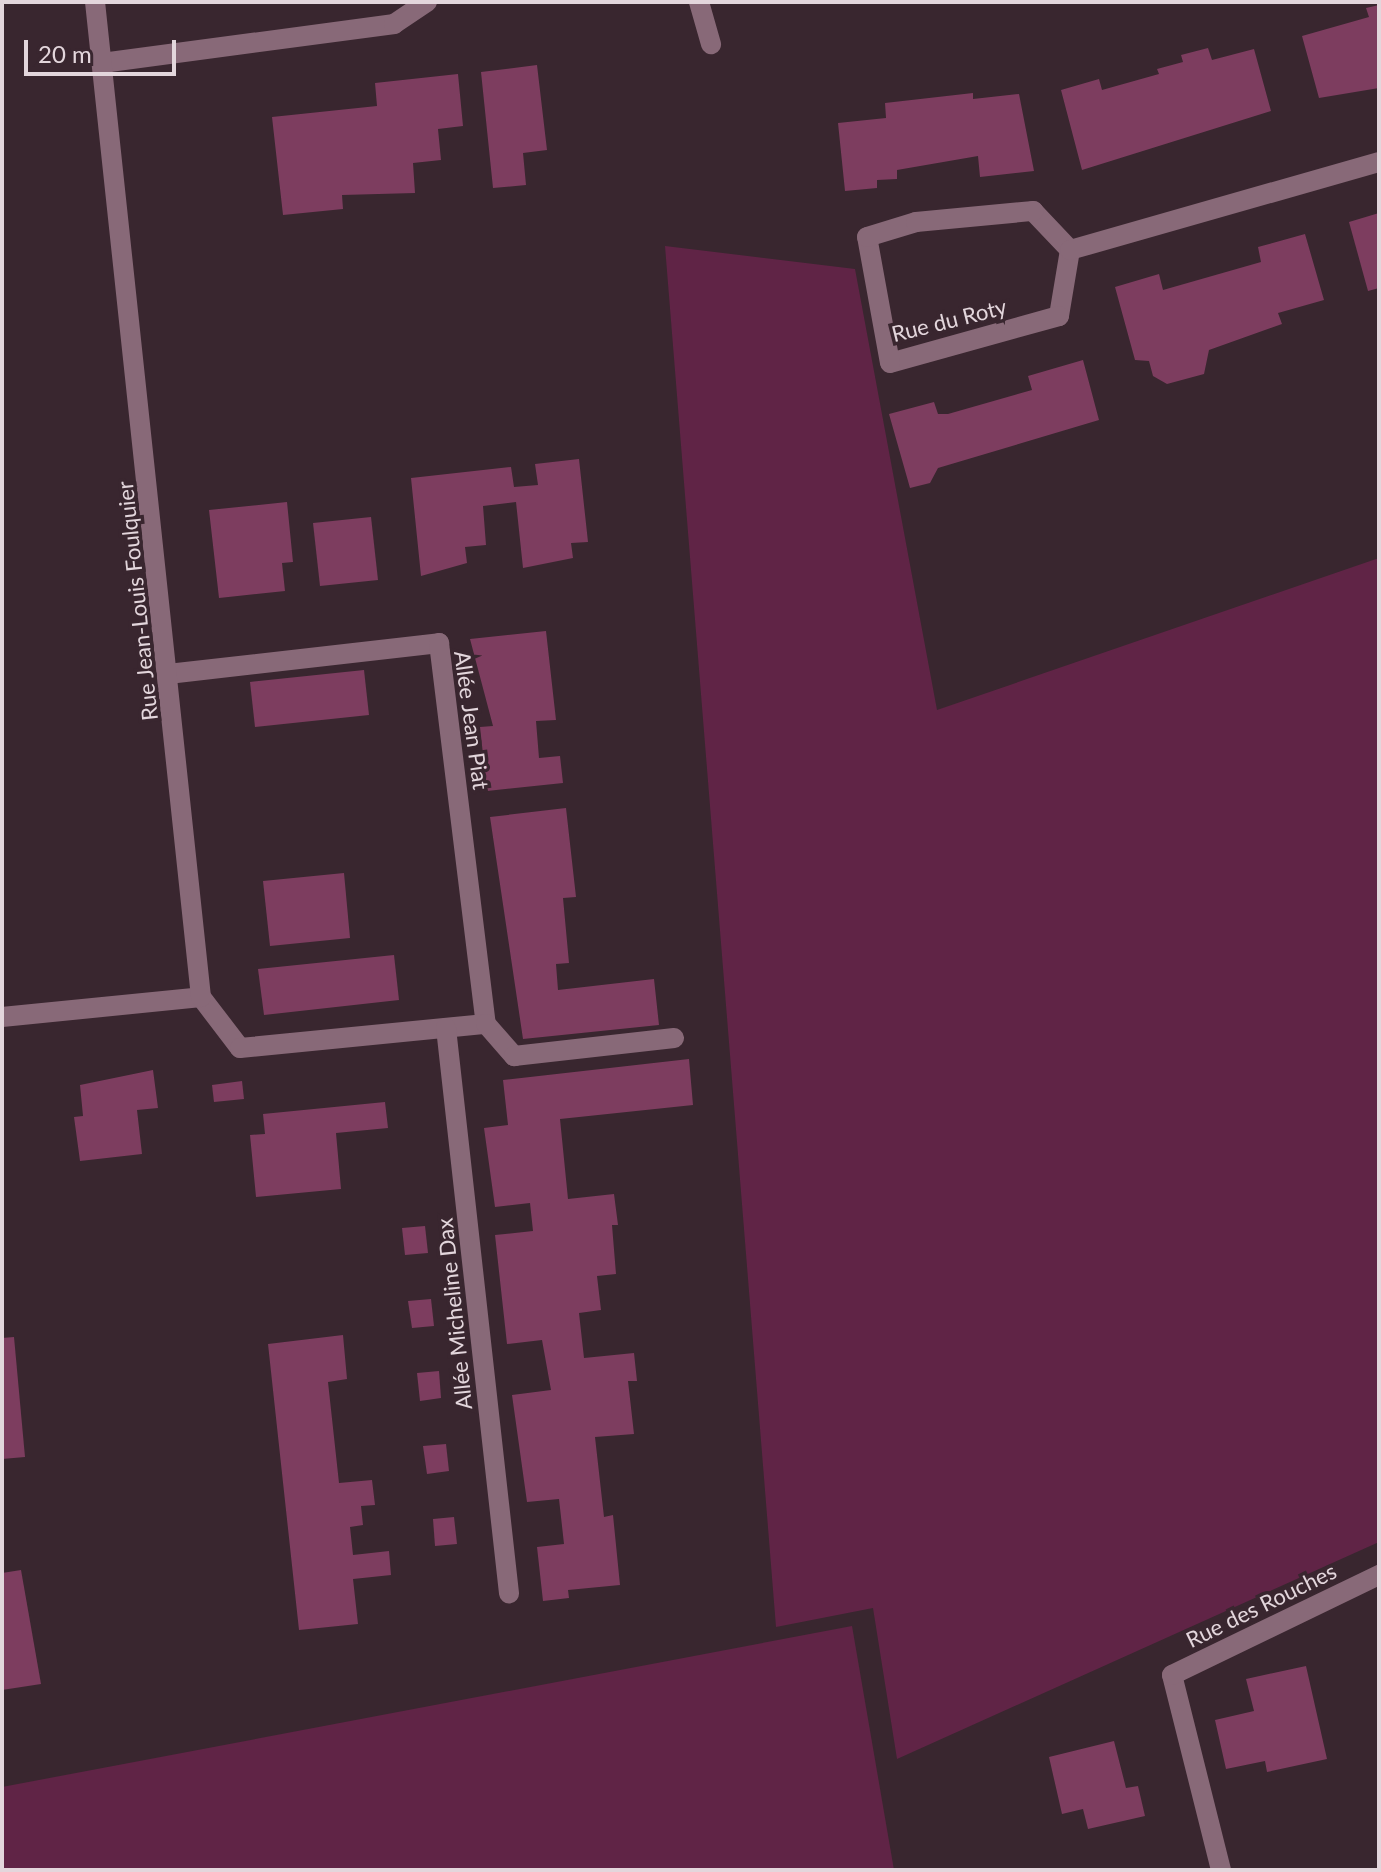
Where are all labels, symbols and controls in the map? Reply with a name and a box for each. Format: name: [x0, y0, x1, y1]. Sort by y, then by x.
scale bar: [28, 24, 180, 74]
text: 20 m: [38, 39, 92, 68]
street label: Rue du Roty: [889, 293, 1009, 347]
street label: Rue Jean-Louis Foulquier: [111, 480, 163, 722]
street label: Allée Jean Piat: [449, 649, 495, 791]
street label: Allée Micheline Dax: [431, 1217, 477, 1411]
street label: Rue des Rouches: [1182, 1557, 1340, 1653]

